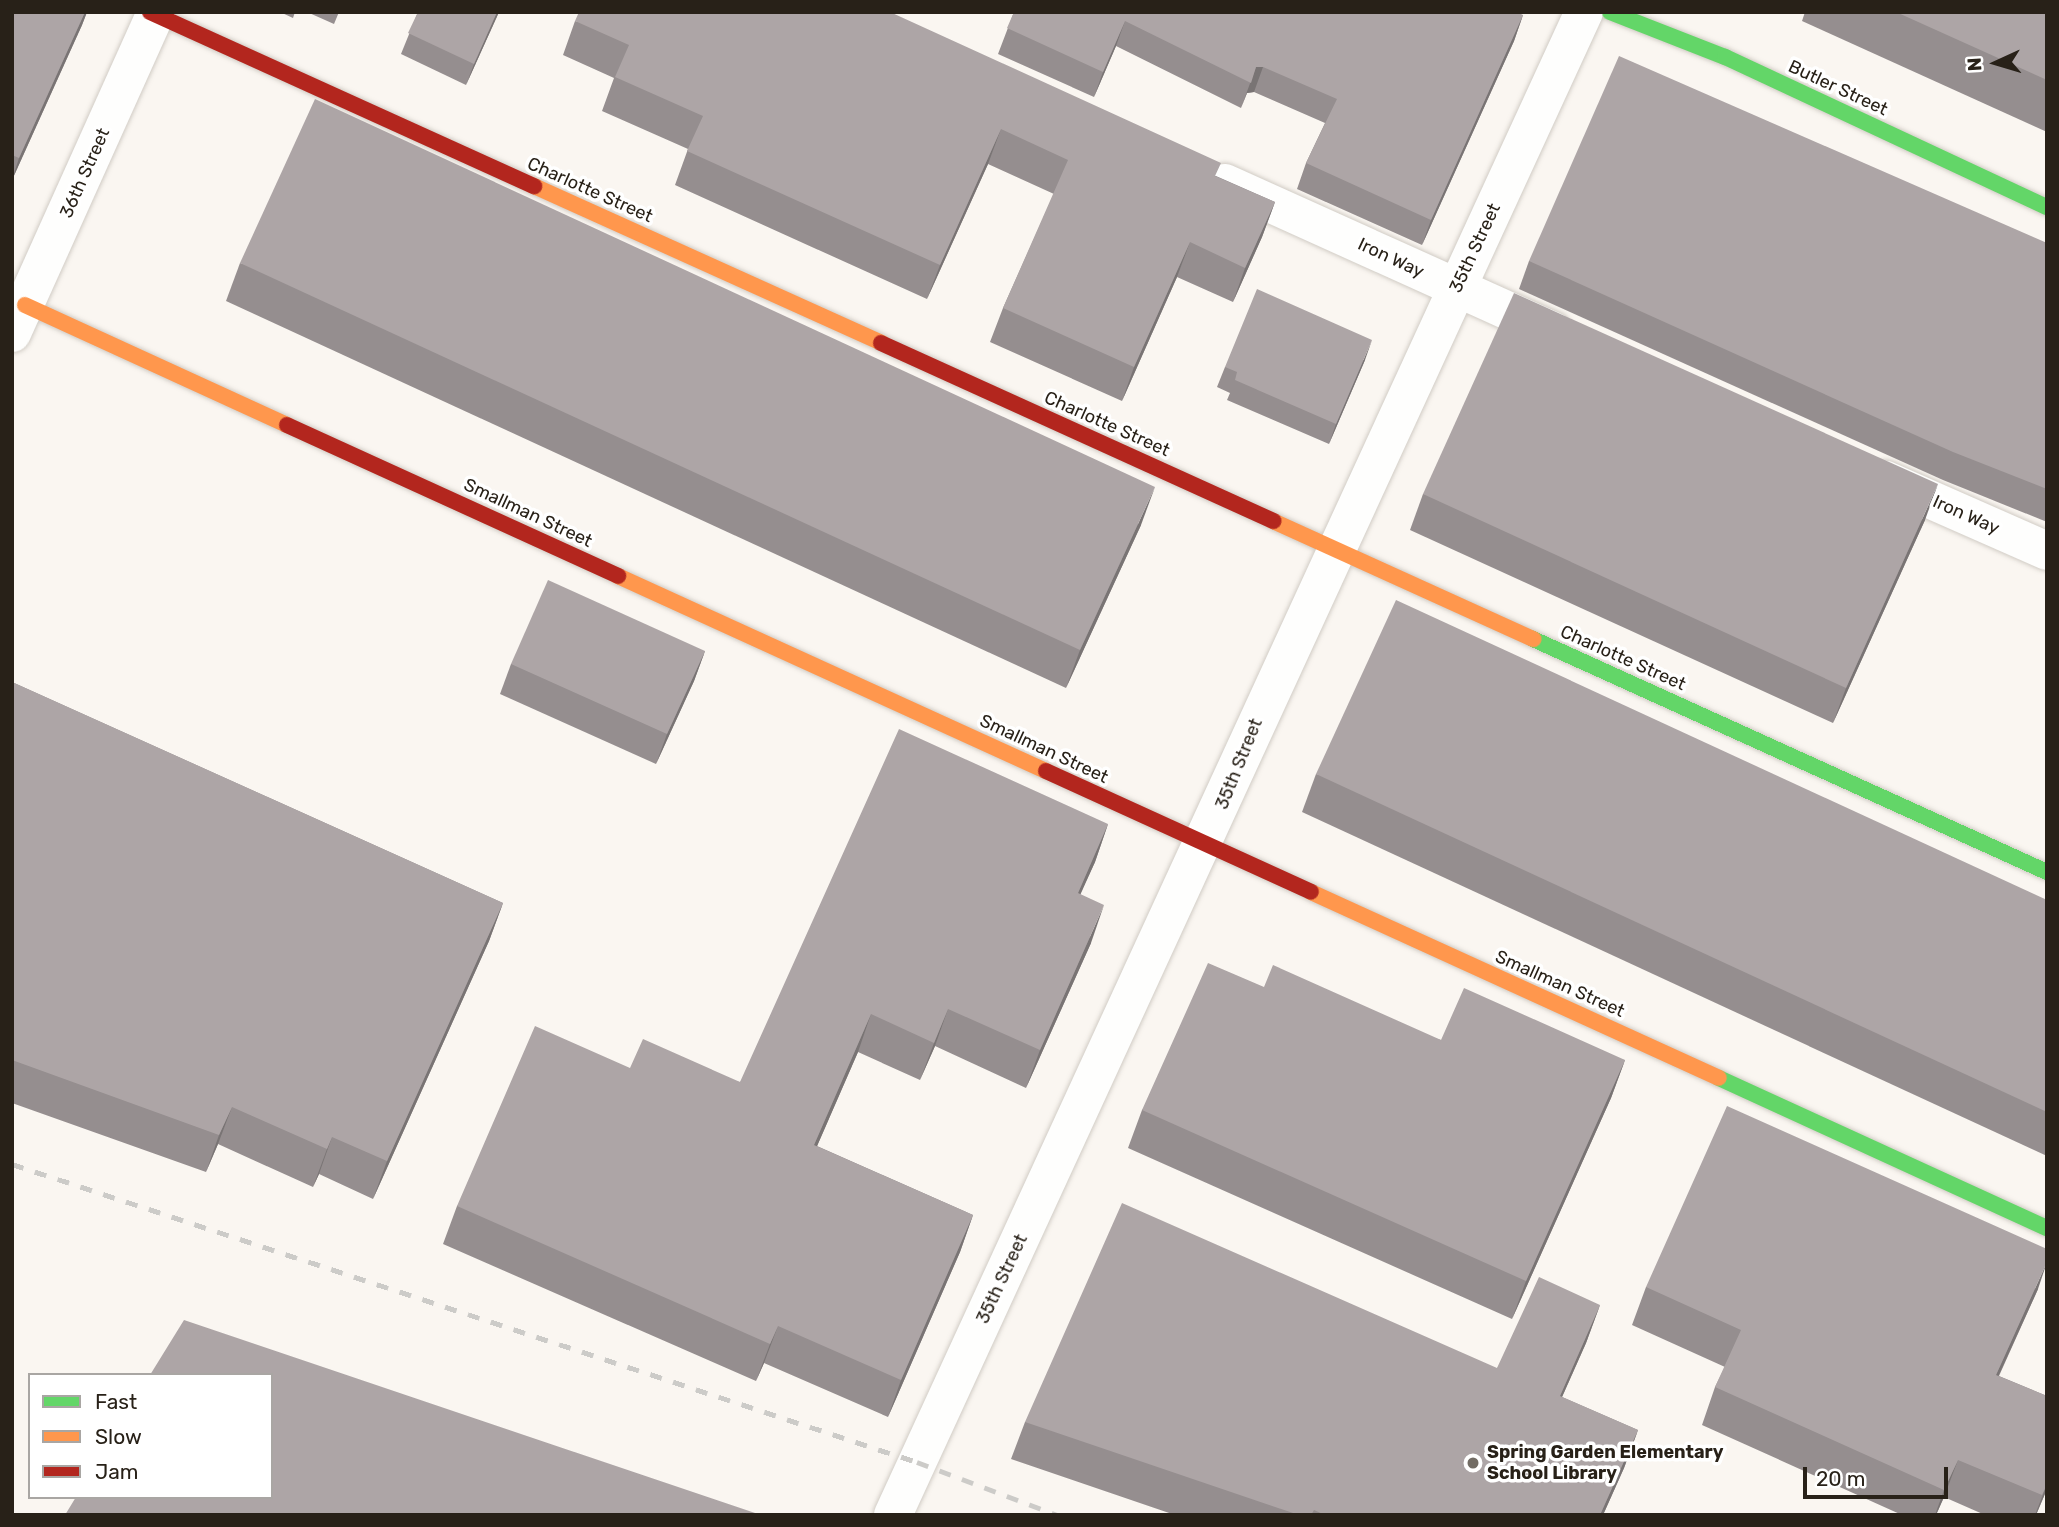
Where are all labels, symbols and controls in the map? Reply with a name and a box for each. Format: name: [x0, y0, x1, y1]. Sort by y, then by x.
north arrow: [1961, 28, 2031, 98]
street label: Butler Street: [1785, 55, 1891, 121]
text: N: [1963, 57, 1987, 72]
street label: 36th Street: [56, 125, 114, 221]
street label: Charlotte Street: [524, 153, 656, 227]
street label: 35th Street: [1445, 200, 1505, 296]
street label: Iron Way: [1354, 233, 1428, 283]
street label: Charlotte Street: [1041, 387, 1173, 461]
street label: Smallman Street: [460, 474, 596, 552]
street label: Iron Way: [1929, 491, 2003, 539]
street label: Charlotte Street: [1557, 621, 1689, 695]
street label: Smallman Street: [976, 710, 1112, 788]
street label: 35th Street: [1211, 715, 1267, 813]
street label: Smallman Street: [1492, 946, 1628, 1022]
street label: 35th Street: [972, 1231, 1032, 1327]
legend: [28, 1373, 273, 1499]
text: Fast: [95, 1389, 137, 1414]
text: Slow: [95, 1424, 142, 1449]
place label: Spring Garden Elementary School Library: [1487, 1442, 1723, 1484]
scale bar: [1807, 1454, 1952, 1498]
marker: Spring Garden Elementary School Library: [1465, 1455, 1481, 1471]
text: Jam: [95, 1459, 139, 1484]
text: 20 m: [1816, 1466, 1865, 1491]

